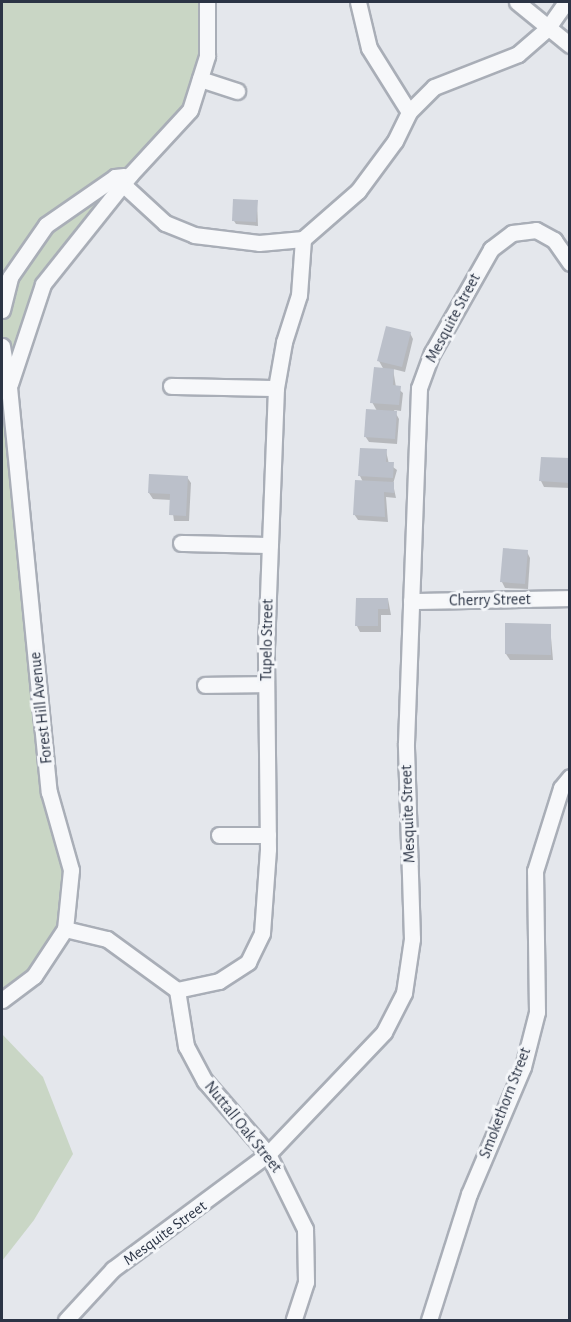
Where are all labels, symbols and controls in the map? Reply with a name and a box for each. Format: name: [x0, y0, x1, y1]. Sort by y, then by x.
street label: Mesquite Street: [421, 270, 485, 366]
street label: Cherry Street: [449, 590, 531, 610]
street label: Tupelo Street: [257, 599, 277, 681]
street label: Forest Hill Avenue: [26, 651, 56, 765]
street label: Mesquite Street: [397, 765, 419, 863]
street label: Smokethorn Street: [475, 1045, 535, 1161]
street label: Nuttall Oak Street: [200, 1077, 286, 1177]
street label: Mesquite Street: [120, 1196, 210, 1270]

